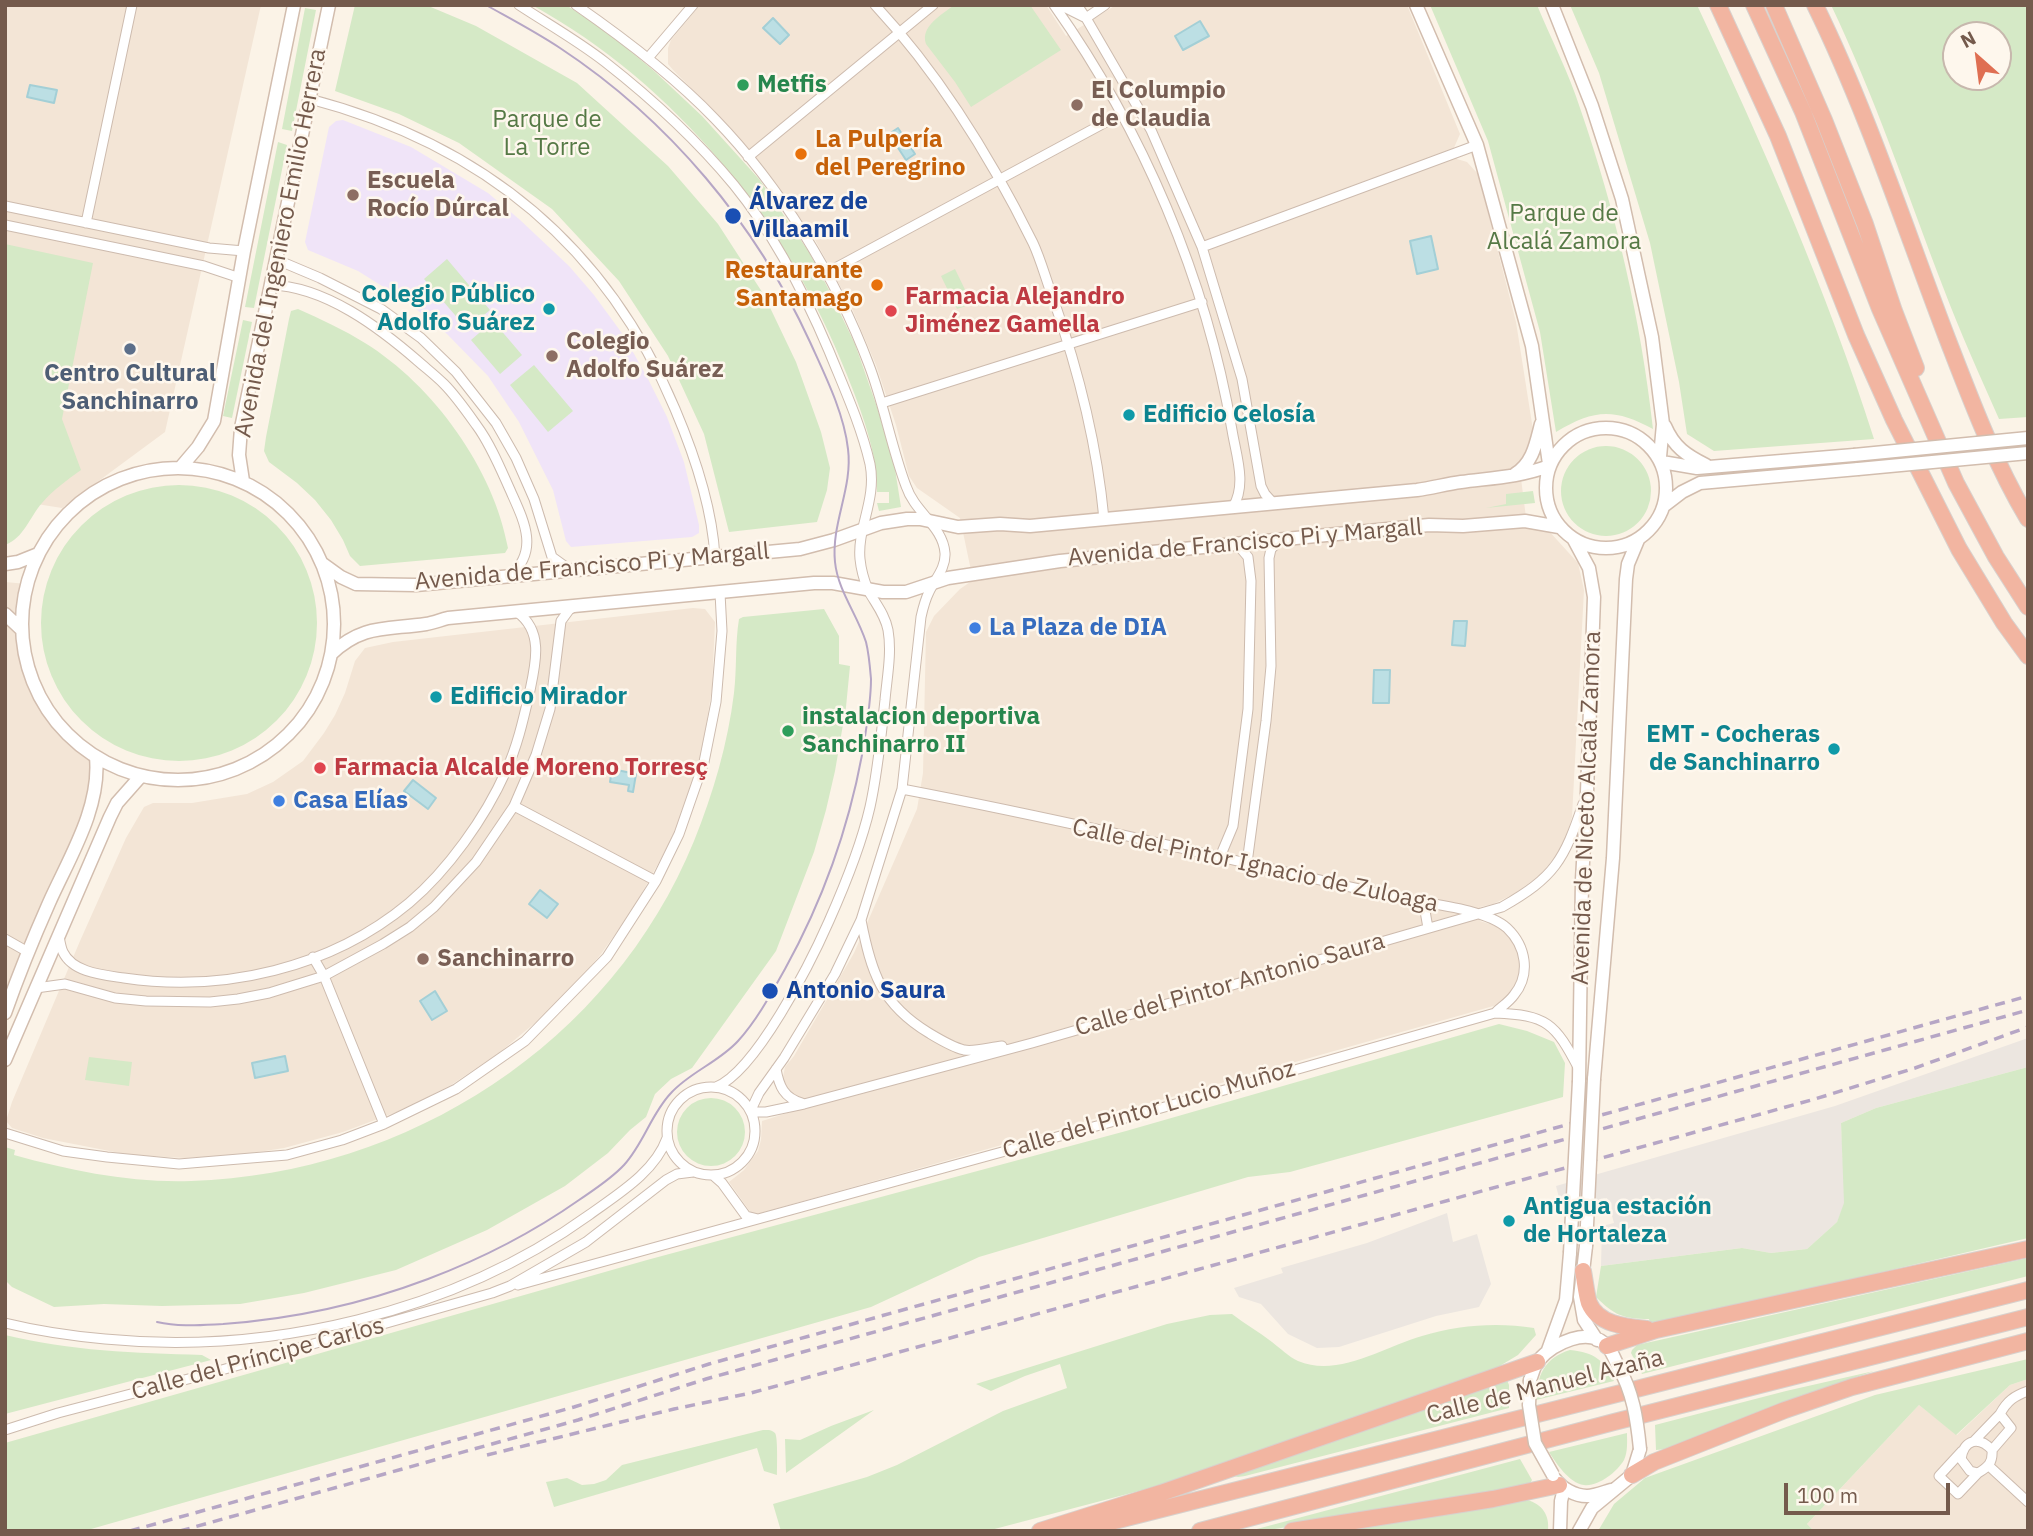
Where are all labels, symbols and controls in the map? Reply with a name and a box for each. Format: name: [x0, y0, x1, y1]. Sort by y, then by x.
north arrow: [1942, 21, 2012, 91]
text: N: [1956, 25, 1980, 53]
street label: Avenida del Ingeniero Emilio Herrera: [229, 46, 333, 440]
place label: Metfis: [757, 71, 827, 99]
marker: Metfis: [735, 77, 751, 93]
place label: El Columpio de Claudia: [1091, 77, 1226, 133]
marker: El Columpio de Claudia: [1069, 97, 1085, 113]
park label: Parque de La Torre: [492, 106, 602, 162]
place label: La Pulpería del Peregrino: [815, 126, 965, 182]
marker: La Pulpería del Peregrino: [793, 146, 809, 162]
place label: Escuela Rocío Dúrcal: [367, 167, 509, 223]
marker: Escuela Rocío Dúrcal: [345, 187, 361, 203]
place label: Álvarez de Villaamil: [749, 188, 868, 244]
park label: Parque de Alcalá Zamora: [1487, 200, 1641, 256]
marker: Álvarez de Villaamil: [723, 206, 743, 226]
place label: Restaurante Santamago: [725, 257, 863, 313]
marker: Restaurante Santamago: [869, 277, 885, 293]
place label: Colegio Público Adolfo Suárez: [361, 281, 535, 337]
place label: Farmacia Alejandro Jiménez Gamella: [905, 283, 1125, 339]
marker: Colegio Público Adolfo Suárez: [541, 301, 557, 317]
marker: Farmacia Alejandro Jiménez Gamella: [883, 303, 899, 319]
place label: Colegio Adolfo Suárez: [566, 328, 724, 384]
marker: Centro Cultural Sanchinarro: [122, 341, 138, 357]
marker: Colegio Adolfo Suárez: [544, 348, 560, 364]
place label: Centro Cultural Sanchinarro: [44, 360, 216, 416]
place label: Edificio Celosía: [1143, 401, 1315, 429]
marker: Edificio Celosía: [1121, 407, 1137, 423]
street label: Avenida de Francisco Pi y Margall: [1066, 513, 1424, 573]
street label: Avenida de Francisco Pi y Margall: [413, 537, 771, 597]
place label: La Plaza de DIA: [989, 614, 1167, 642]
marker: La Plaza de DIA: [967, 620, 983, 636]
street label: Avenida de Niceto Alcalá Zamora: [1566, 630, 1608, 986]
place label: Edificio Mirador: [450, 683, 627, 711]
marker: Edificio Mirador: [428, 689, 444, 705]
place label: instalacion deportiva Sanchinarro II: [802, 703, 1040, 759]
place label: EMT - Cocheras de Sanchinarro: [1646, 721, 1820, 777]
marker: instalacion deportiva Sanchinarro II: [780, 723, 796, 739]
marker: EMT - Cocheras de Sanchinarro: [1826, 741, 1842, 757]
place label: Farmacia Alcalde Moreno Torresç: [334, 754, 708, 782]
marker: Farmacia Alcalde Moreno Torresç: [312, 760, 328, 776]
place label: Casa Elías: [293, 787, 408, 815]
marker: Casa Elías: [271, 793, 287, 809]
street label: Calle del Pintor Ignacio de Zuloaga: [1069, 813, 1441, 919]
street label: Calle del Pintor Antonio Saura: [1072, 927, 1388, 1043]
place label: Sanchinarro: [437, 945, 574, 973]
marker: Sanchinarro: [415, 951, 431, 967]
place label: Antonio Saura: [786, 977, 946, 1005]
marker: Antonio Saura: [760, 981, 780, 1001]
street label: Calle del Pintor Lucio Muñoz: [999, 1054, 1299, 1166]
place label: Antigua estación de Hortaleza: [1523, 1193, 1712, 1249]
marker: Antigua estación de Hortaleza: [1501, 1213, 1517, 1229]
street label: Calle del Príncipe Carlos: [128, 1311, 388, 1407]
street label: Calle de Manuel Azaña: [1424, 1344, 1666, 1430]
scale bar: [1788, 1470, 1954, 1514]
text: 100 m: [1797, 1481, 1858, 1509]

